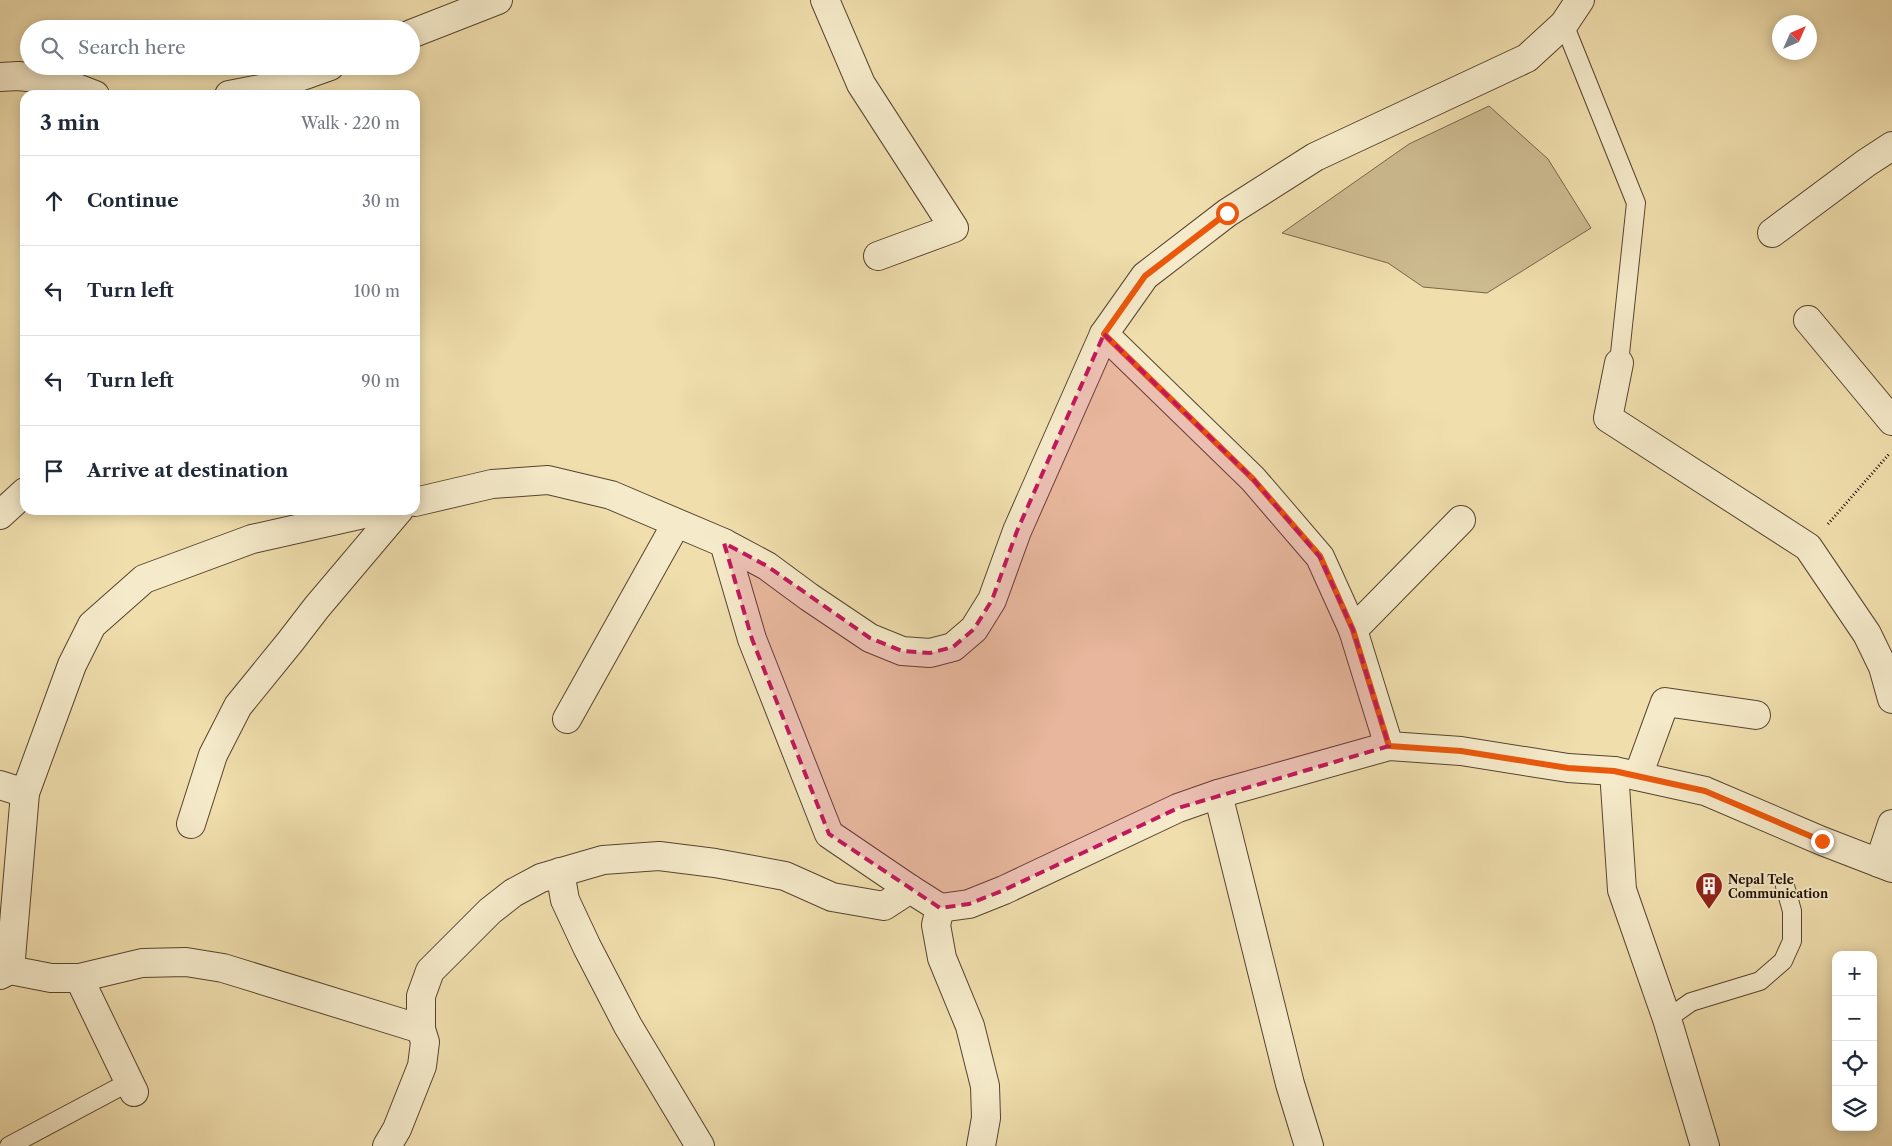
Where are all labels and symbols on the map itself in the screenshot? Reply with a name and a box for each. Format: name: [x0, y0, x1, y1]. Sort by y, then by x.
north arrow: [1772, 15, 1817, 60]
route start: [1216, 202, 1239, 225]
route end: [1811, 830, 1834, 853]
building icon: Nepal Tele Communication: [1694, 871, 1724, 910]
place label: Nepal Tele Communication: [1728, 872, 1829, 901]

